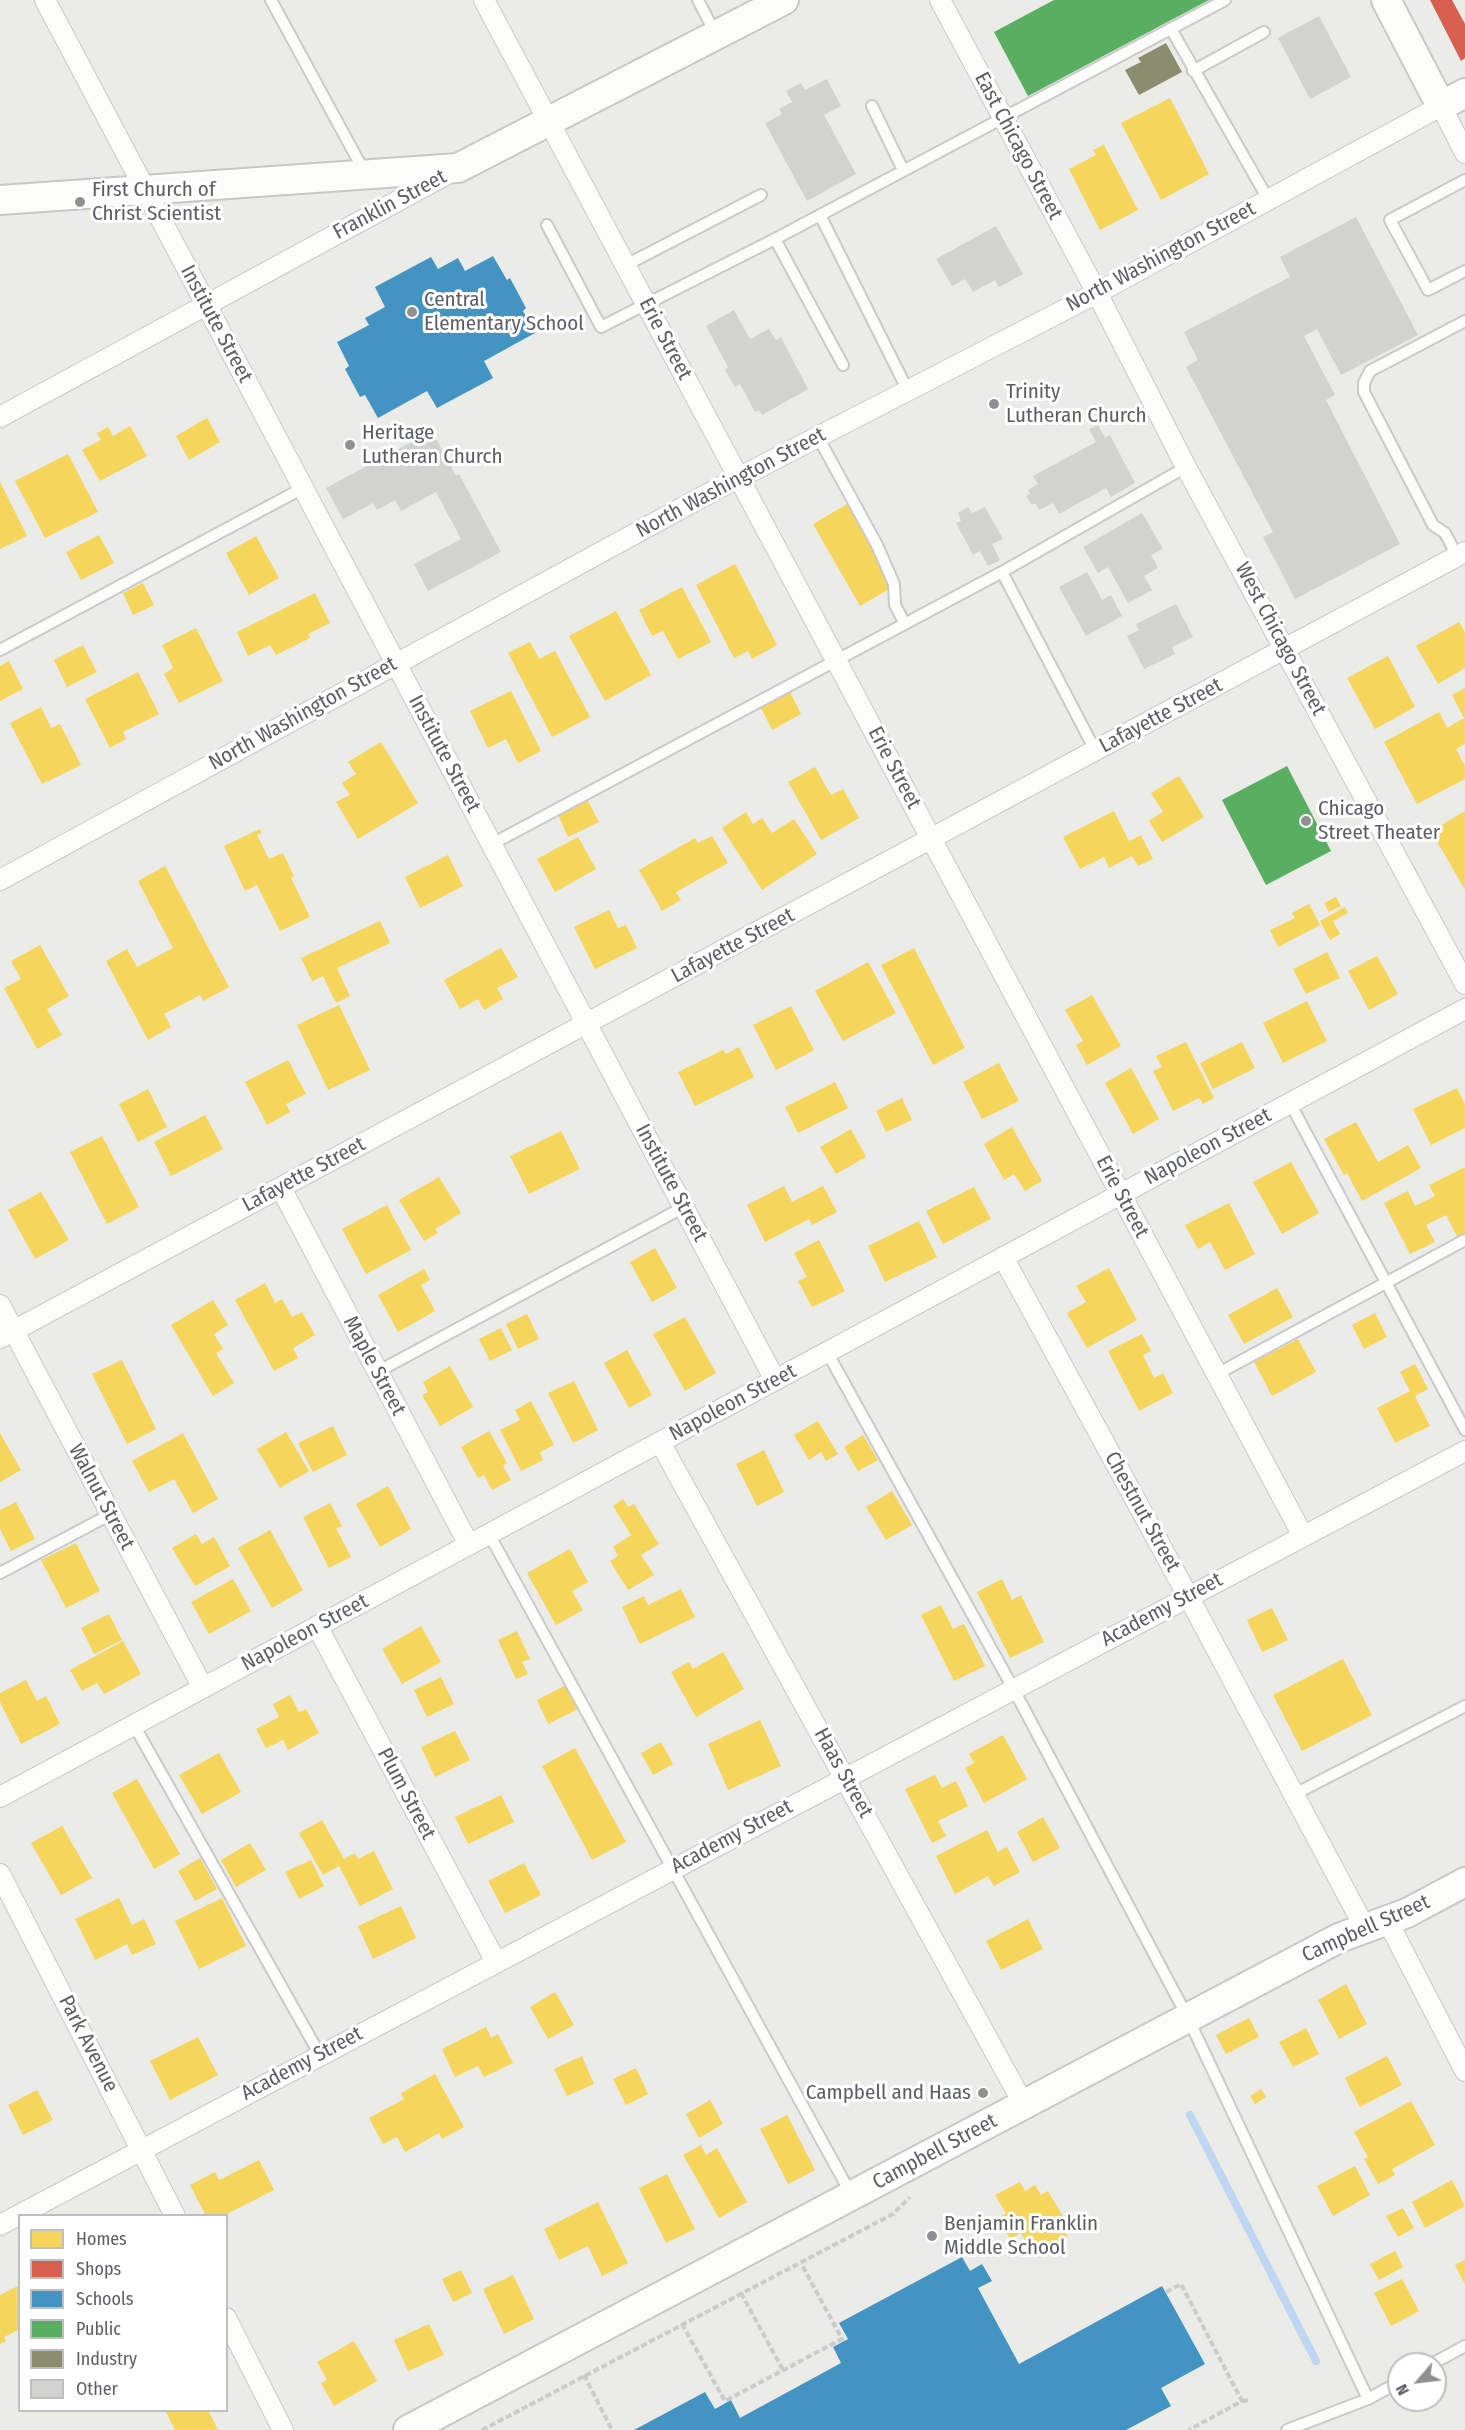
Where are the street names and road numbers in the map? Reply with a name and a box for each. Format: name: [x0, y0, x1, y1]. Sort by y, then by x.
street label: East Chicago Street: [969, 68, 1067, 224]
street label: Franklin Street: [329, 165, 451, 245]
street label: North Washington Street: [1062, 196, 1260, 318]
street label: Institute Street: [175, 261, 257, 387]
street label: Erie Street: [633, 294, 697, 384]
street label: North Washington Street: [632, 422, 830, 544]
street label: West Chicago Street: [1229, 558, 1331, 720]
street label: North Washington Street: [205, 652, 401, 776]
street label: Lafayette Street: [1095, 673, 1227, 759]
street label: Institute Street: [403, 691, 485, 817]
street label: Erie Street: [862, 723, 926, 813]
street label: Lafayette Street: [667, 903, 799, 989]
street label: Napoleon Street: [1140, 1103, 1276, 1191]
street label: Institute Street: [630, 1120, 712, 1246]
street label: Lafayette Street: [238, 1132, 370, 1218]
street label: Erie Street: [1090, 1152, 1154, 1242]
street label: Maple Street: [337, 1312, 411, 1420]
street label: Napoleon Street: [665, 1359, 801, 1447]
street label: Walnut Street: [63, 1440, 139, 1554]
street label: Chestnut Street: [1099, 1448, 1185, 1576]
street label: Academy Street: [1097, 1567, 1227, 1653]
street label: Napoleon Street: [237, 1589, 373, 1677]
street label: Haas Street: [808, 1724, 878, 1822]
street label: Plum Street: [371, 1744, 441, 1844]
street label: Academy Street: [667, 1794, 797, 1880]
street label: Campbell Street: [1298, 1890, 1434, 1968]
street label: Park Avenue: [53, 1991, 123, 2097]
street label: Academy Street: [237, 2021, 367, 2107]
street label: Campbell Street: [868, 2109, 1002, 2195]

